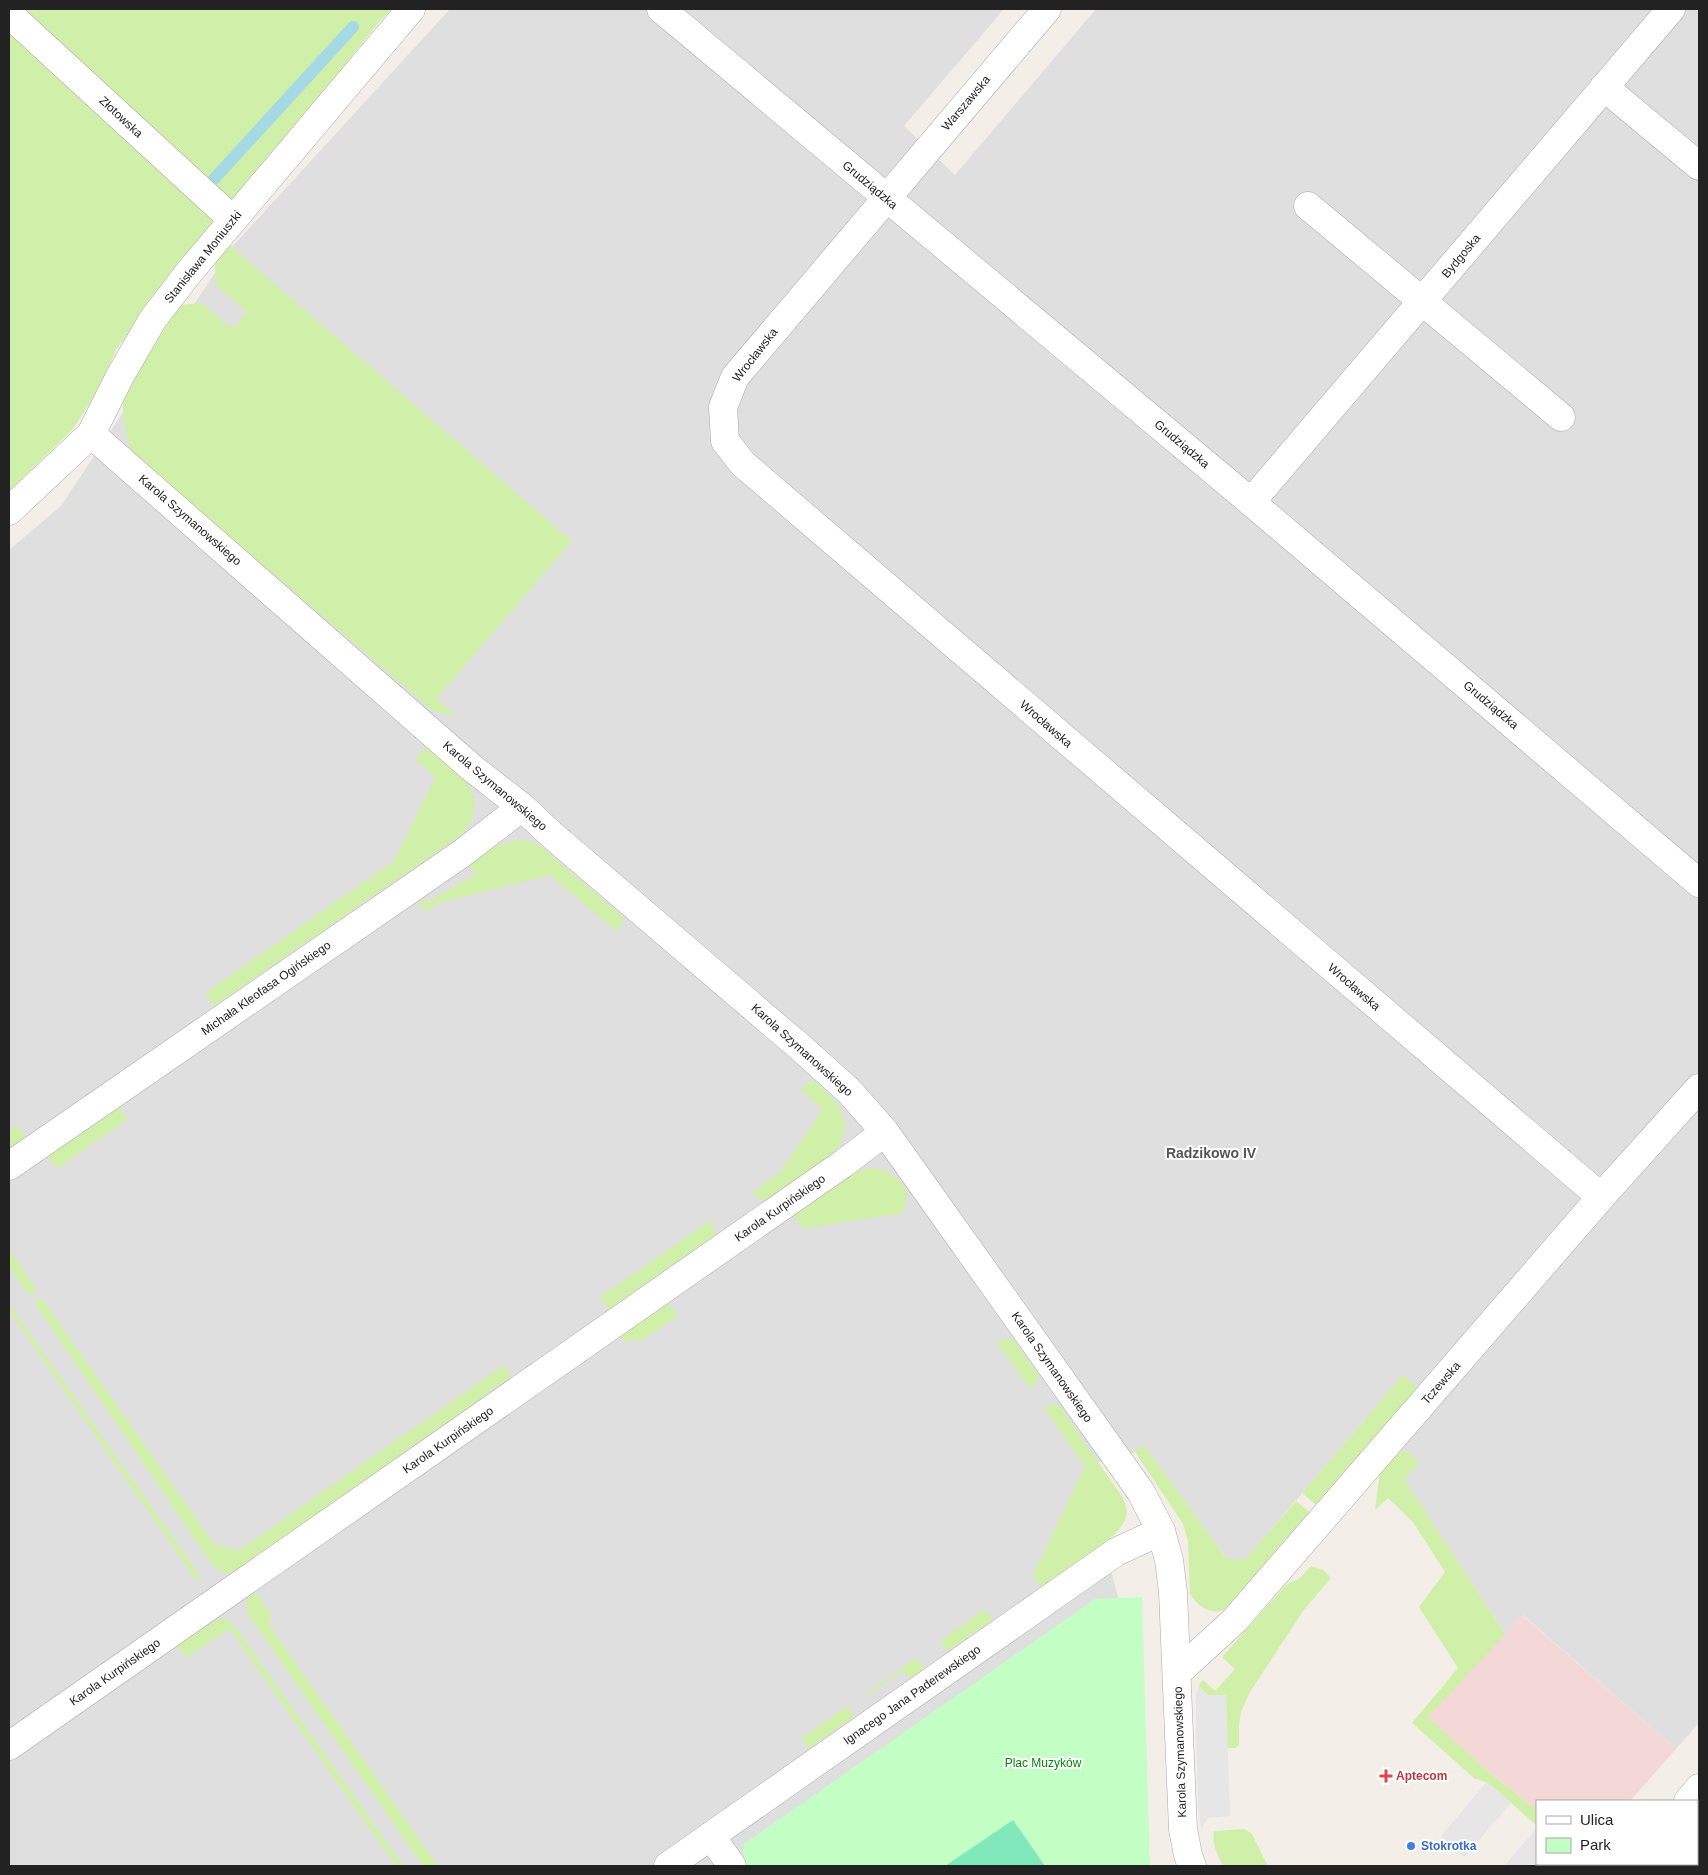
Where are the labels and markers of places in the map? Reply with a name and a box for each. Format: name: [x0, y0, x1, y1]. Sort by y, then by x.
place label: Aptecom: [1396, 1769, 1447, 1783]
marker: Aptecom: [1380, 1770, 1392, 1782]
place label: Stokrotka: [1421, 1839, 1477, 1853]
marker: Stokrotka: [1405, 1840, 1417, 1852]

